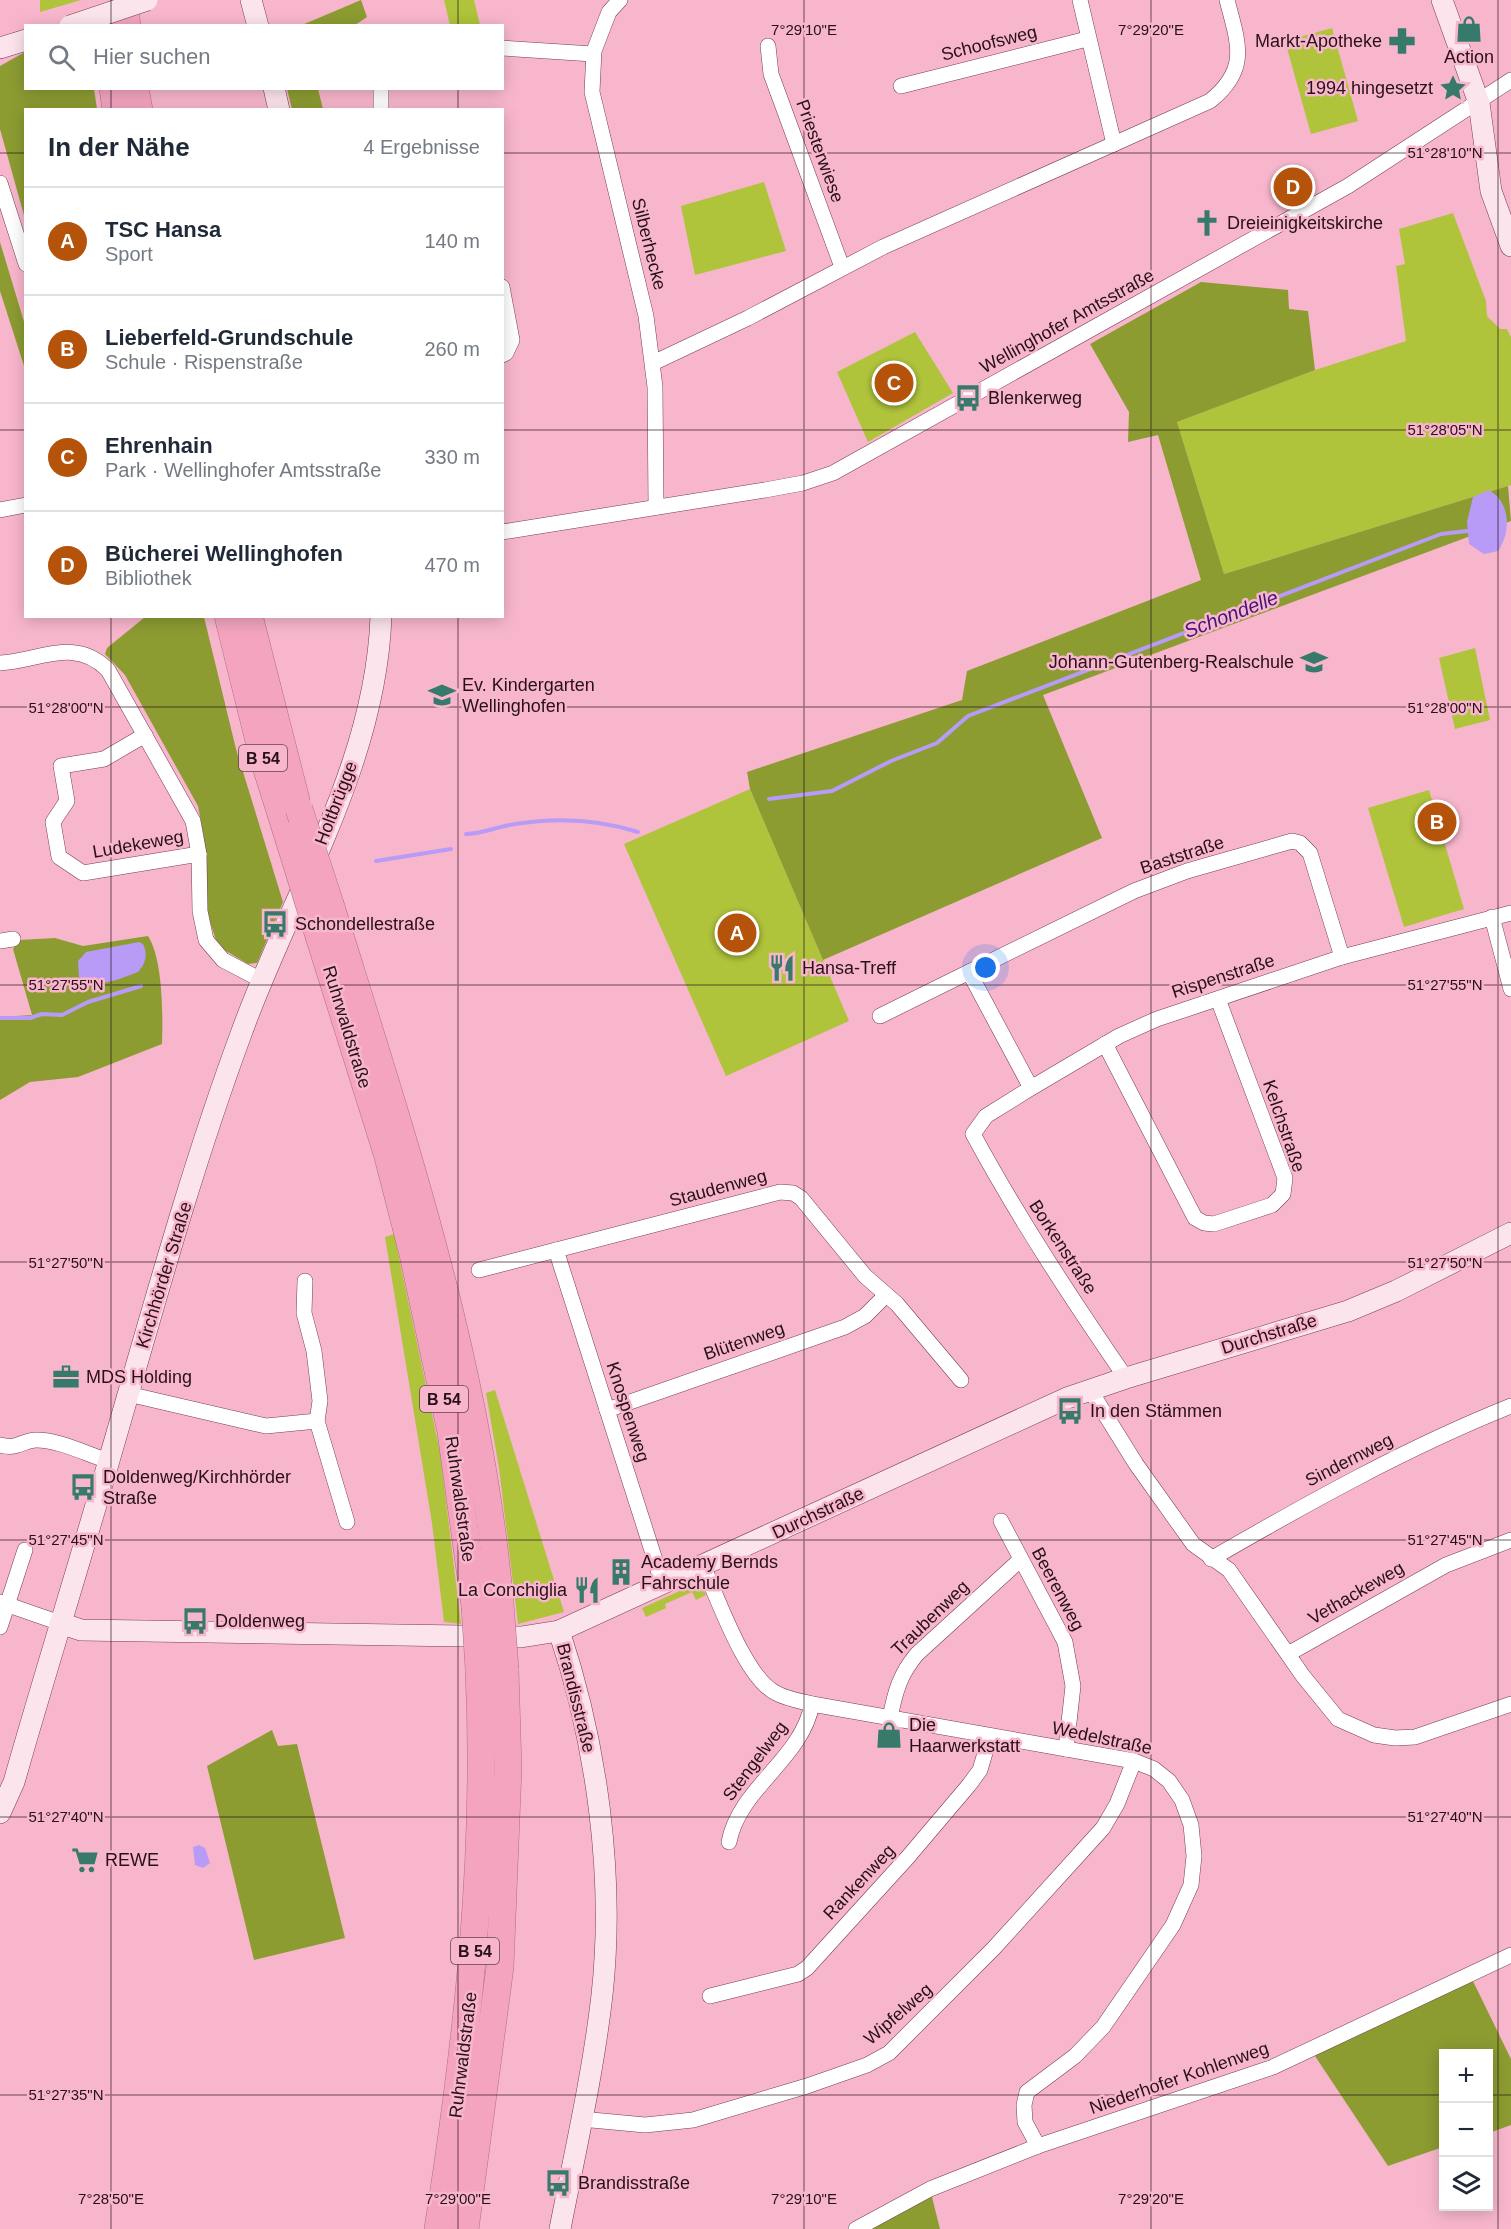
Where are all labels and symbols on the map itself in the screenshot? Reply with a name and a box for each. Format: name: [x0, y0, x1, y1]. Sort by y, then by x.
shop icon: Action: [1454, 14, 1484, 44]
text: 7°29'10"E: [771, 21, 837, 38]
street label: Schoofsweg: [939, 21, 1039, 65]
text: 7°29'20"E: [1118, 21, 1184, 38]
pharmacy icon: Markt-Apotheke: [1387, 26, 1417, 56]
place label: Markt-Apotheke: [1255, 31, 1382, 51]
place label: Action: [1444, 47, 1494, 67]
place icon: 1994 hingesetzt: [1438, 73, 1468, 103]
place label: 1994 hingesetzt: [1306, 78, 1433, 98]
street label: Priesterwiese: [792, 97, 848, 205]
text: 51°28'10"N: [1407, 144, 1483, 161]
pin: D: [1274, 164, 1312, 210]
street label: Silberhecke: [628, 196, 670, 292]
church icon: Dreieinigkeitskirche: [1192, 208, 1222, 238]
place label: Dreieinigkeitskirche: [1227, 213, 1383, 233]
street label: Wellinghofer Amtsstraße: [977, 265, 1157, 377]
pin: C: [874, 360, 914, 406]
bus stop icon: Blenkerweg: [953, 383, 983, 413]
place label: Blenkerweg: [988, 388, 1082, 408]
text: 51°28'05"N: [1407, 421, 1483, 438]
water label: Schondelle: [1181, 586, 1281, 642]
school or university icon: Johann-Gutenberg-Realschule: [1299, 647, 1329, 677]
place label: Johann-Gutenberg-Realschule: [1049, 652, 1294, 672]
place label: Ev. Kindergarten Wellinghofen: [462, 675, 595, 716]
school or university icon: Ev. Kindergarten Wellinghofen: [427, 680, 457, 710]
text: 51°28'00"N: [28, 699, 104, 716]
text: 51°28'00"N: [1407, 699, 1483, 716]
road number: B 54: [239, 745, 287, 771]
street label: Holtbrügge: [311, 758, 361, 848]
pin: B: [1418, 800, 1456, 844]
street label: Ludekeweg: [91, 826, 185, 862]
street label: Baststraße: [1138, 832, 1226, 878]
bus stop icon: Schondellestraße: [260, 909, 290, 939]
pin: A: [718, 910, 756, 956]
place label: Schondellestraße: [295, 914, 435, 934]
street label: Rispenstraße: [1169, 950, 1277, 1002]
restaurant icon: Hansa-Treff: [767, 953, 797, 983]
your location: [971, 953, 1000, 982]
place label: Hansa-Treff: [802, 958, 897, 978]
street label: Ruhrwaldstraße: [319, 963, 375, 1091]
text: 51°27'55"N: [28, 976, 104, 993]
text: 51°27'55"N: [1407, 976, 1483, 993]
street label: Kelchstraße: [1259, 1077, 1309, 1175]
street label: Staudenweg: [667, 1165, 769, 1211]
street label: Borkenstraße: [1025, 1196, 1101, 1298]
street label: Kirchhörder Straße: [132, 1199, 196, 1351]
text: 51°27'50"N: [28, 1254, 104, 1271]
text: 51°27'50"N: [1407, 1254, 1483, 1271]
street label: Durchstraße: [1219, 1310, 1319, 1358]
street label: Blütenweg: [701, 1318, 787, 1364]
street label: Knospenweg: [602, 1359, 654, 1465]
office icon: MDS Holding: [51, 1362, 81, 1392]
place label: MDS Holding: [86, 1367, 192, 1387]
road number: B 54: [420, 1386, 468, 1412]
bus stop icon: In den Stämmen: [1055, 1396, 1085, 1426]
place label: In den Stämmen: [1090, 1401, 1222, 1421]
street label: Sindernweg: [1302, 1430, 1396, 1490]
street label: Ruhrwaldstraße: [441, 1435, 479, 1563]
place label: Doldenweg/Kirchhörder Straße: [103, 1467, 291, 1508]
bus stop icon: Doldenweg/Kirchhörder Straße: [68, 1472, 98, 1502]
street label: Durchstraße: [769, 1483, 867, 1543]
text: 51°27'45"N: [28, 1531, 104, 1548]
text: 51°27'45"N: [1407, 1531, 1483, 1548]
street label: Beerenweg: [1028, 1544, 1088, 1634]
place label: Academy Bernds Fahrschule: [641, 1552, 778, 1593]
building icon: Academy Bernds Fahrschule: [606, 1557, 636, 1587]
street label: Vethackeweg: [1305, 1558, 1407, 1628]
restaurant icon: La Conchiglia: [572, 1575, 602, 1605]
street label: Traubenweg: [887, 1576, 973, 1660]
place label: La Conchiglia: [458, 1580, 568, 1600]
bus stop icon: Doldenweg: [180, 1606, 210, 1636]
place label: Doldenweg: [215, 1611, 305, 1631]
street label: Brandisstraße: [553, 1641, 599, 1755]
place label: Die Haarwerkstatt: [909, 1715, 1020, 1756]
street label: Stengelweg: [719, 1717, 791, 1805]
street label: Wedelstraße: [1050, 1718, 1154, 1758]
shop icon: Die Haarwerkstatt: [874, 1720, 904, 1750]
text: 51°27'40"N: [28, 1808, 104, 1825]
text: 51°27'40"N: [1407, 1808, 1483, 1825]
street label: Rankenweg: [819, 1840, 899, 1924]
supermarket icon: REWE: [70, 1845, 100, 1875]
place label: REWE: [105, 1850, 159, 1870]
road number: B 54: [451, 1938, 499, 1964]
street label: Wipfelweg: [860, 1979, 936, 2049]
street label: Ruhrwaldstraße: [445, 1991, 481, 2119]
street label: Niederhofer Kohlenweg: [1087, 2038, 1271, 2118]
text: 51°27'35"N: [28, 2086, 104, 2103]
bus stop icon: Brandisstraße: [543, 2168, 573, 2198]
place label: Brandisstraße: [578, 2173, 690, 2193]
text: 7°28'50"E: [78, 2190, 144, 2207]
text: 7°29'00"E: [425, 2190, 491, 2207]
text: 7°29'10"E: [771, 2190, 837, 2207]
text: 7°29'20"E: [1118, 2190, 1184, 2207]

